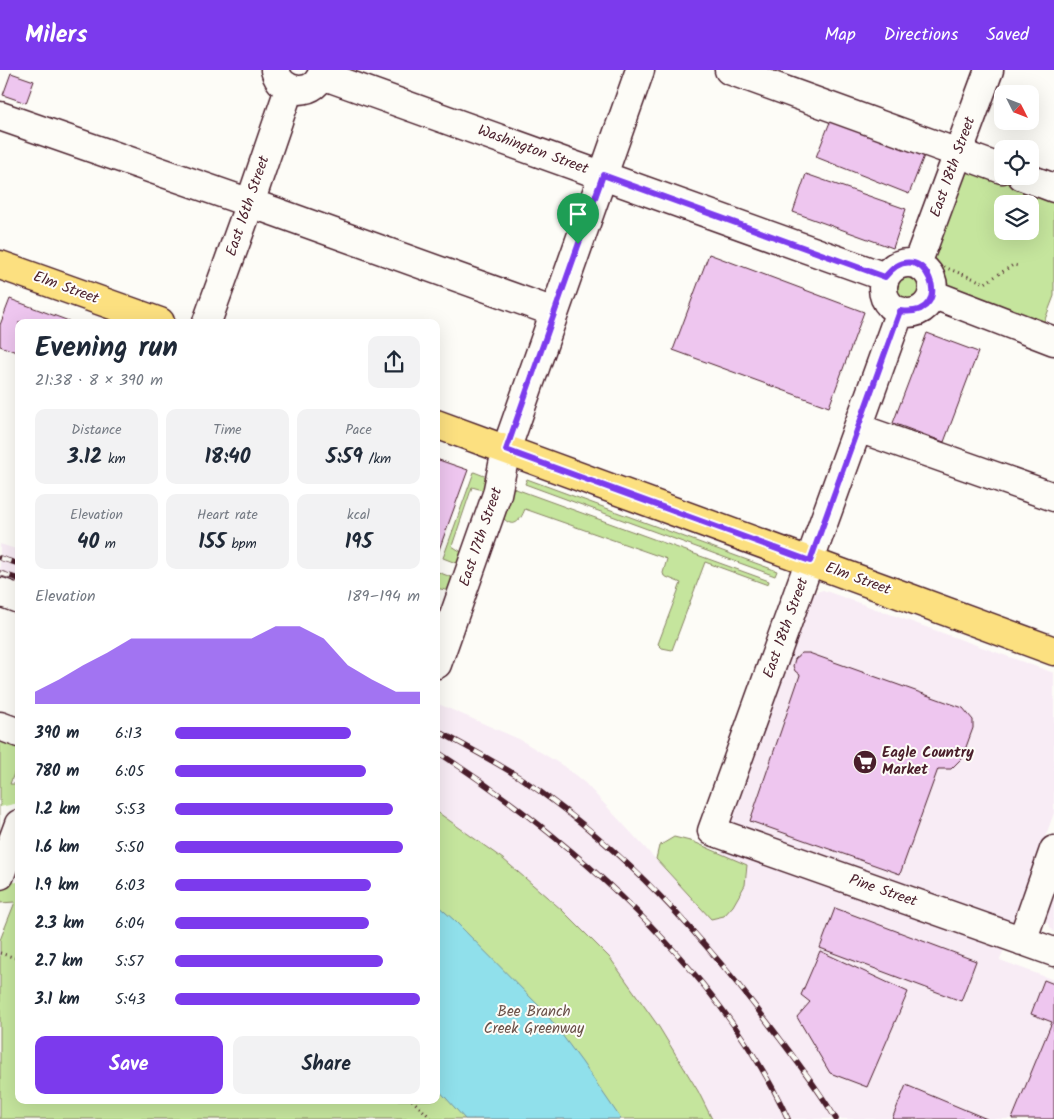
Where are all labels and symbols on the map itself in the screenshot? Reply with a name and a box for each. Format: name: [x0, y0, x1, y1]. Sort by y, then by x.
north arrow: [994, 85, 1039, 130]
street label: East 18th Street: [924, 113, 982, 221]
street label: Washington Street: [474, 119, 592, 181]
street label: East 16th Street: [220, 152, 276, 260]
pin: [557, 193, 599, 244]
street label: Elm Street: [30, 265, 102, 311]
street label: East 17th Street: [453, 484, 509, 590]
street label: Elm Street: [822, 556, 894, 602]
street label: East 18th Street: [757, 574, 815, 682]
place label: Eagle Country Market: [882, 741, 974, 782]
supermarket icon: Eagle Country Market: [852, 749, 878, 775]
street label: Pine Street: [846, 868, 920, 914]
park label: Bee Branch Creek Greenway: [484, 1000, 585, 1041]

